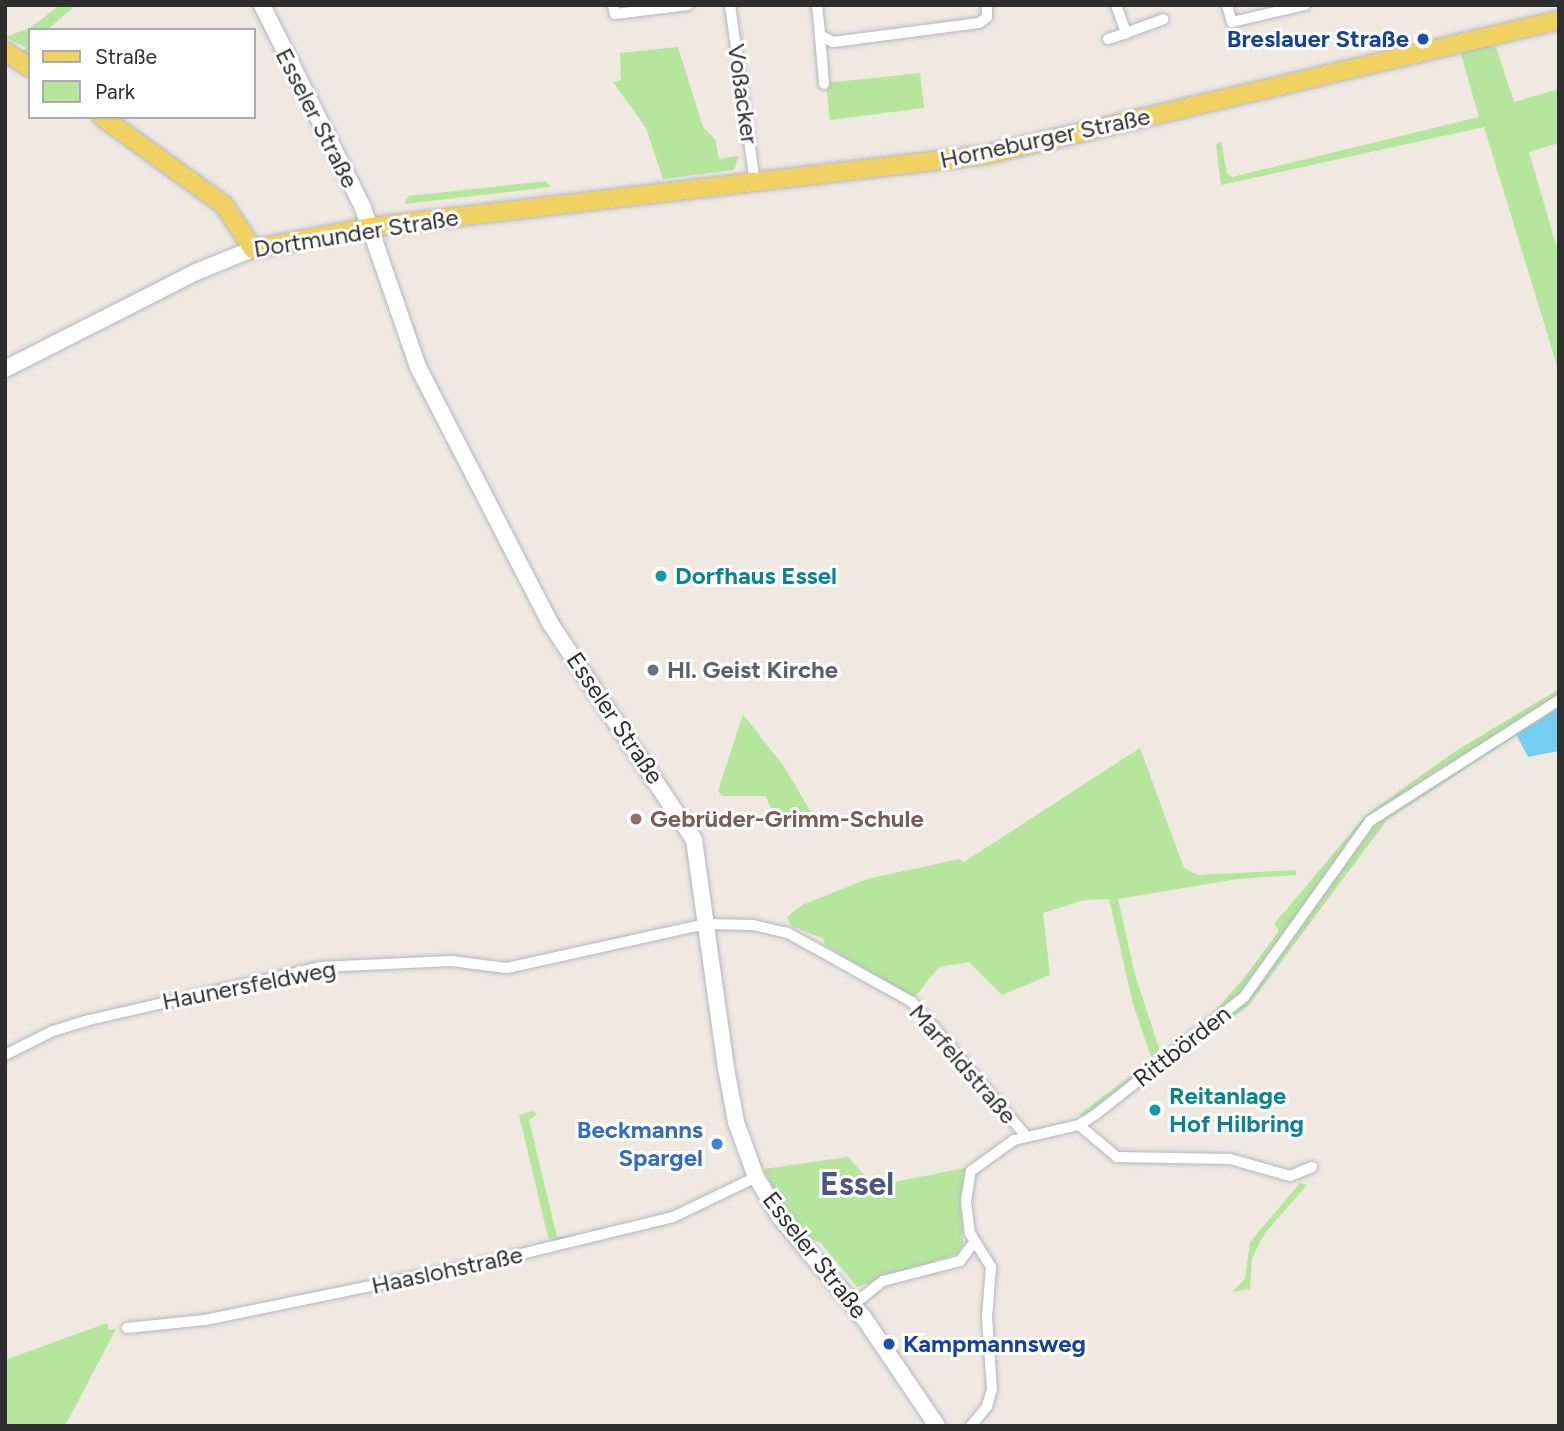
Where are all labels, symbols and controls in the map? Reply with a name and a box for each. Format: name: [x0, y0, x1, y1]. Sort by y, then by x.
place label: Breslauer Straße: [1227, 25, 1409, 53]
legend: [28, 28, 256, 119]
marker: Breslauer Straße: [1415, 31, 1431, 47]
street label: Voßacker: [722, 42, 764, 146]
street label: Esseler Straße: [269, 43, 365, 193]
text: Straße: [95, 44, 157, 69]
text: Park: [95, 79, 135, 104]
street label: Horneburger Straße: [937, 102, 1153, 174]
street label: Dortmunder Straße: [252, 203, 460, 263]
place label: Dorfhaus Essel: [675, 562, 837, 590]
marker: Dorfhaus Essel: [653, 568, 669, 584]
street label: Esseler Straße: [560, 647, 670, 789]
place label: Hl. Geist Kirche: [667, 656, 838, 684]
marker: Hl. Geist Kirche: [645, 662, 661, 678]
place label: Gebrüder-Grimm-Schule: [650, 805, 924, 833]
marker: Gebrüder-Grimm-Schule: [628, 811, 644, 827]
street label: Haunersfeldweg: [160, 954, 338, 1016]
street label: Marfeldstraße: [903, 998, 1023, 1130]
street label: Rittbörden: [1128, 999, 1236, 1093]
place label: Reitanlage Hof Hilbring: [1169, 1082, 1304, 1138]
marker: Reitanlage Hof Hilbring: [1147, 1102, 1163, 1118]
place label: Beckmanns Spargel: [577, 1116, 703, 1172]
marker: Beckmanns Spargel: [709, 1136, 725, 1152]
district label: Essel: [820, 1165, 894, 1203]
street label: Esseler Straße: [757, 1186, 873, 1324]
street label: Haaslohstraße: [369, 1240, 525, 1300]
place label: Kampmannsweg: [903, 1330, 1086, 1358]
marker: Kampmannsweg: [881, 1336, 897, 1352]

